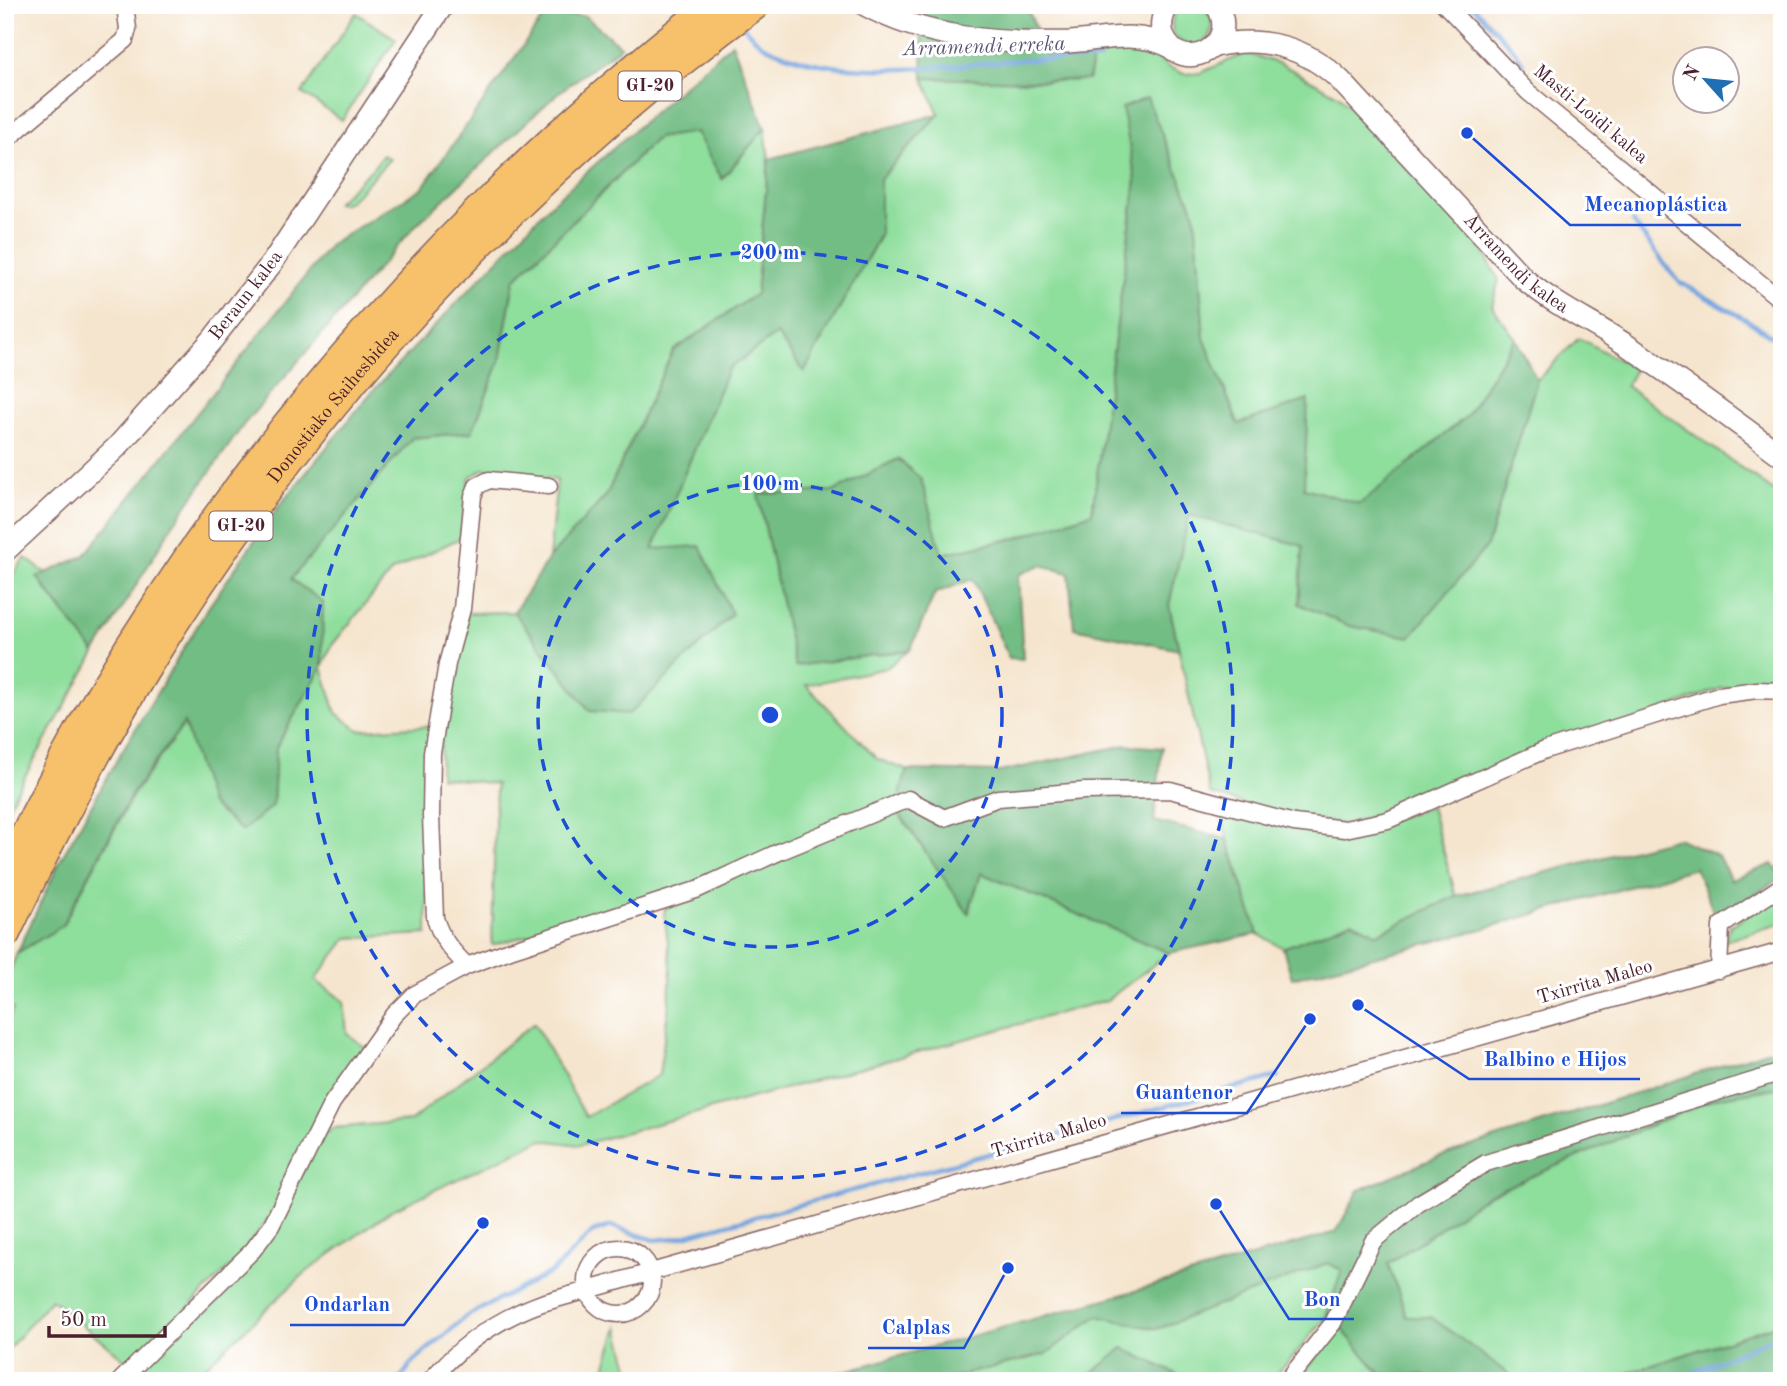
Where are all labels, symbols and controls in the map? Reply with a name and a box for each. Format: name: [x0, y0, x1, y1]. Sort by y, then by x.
water label: Arramendi erreka: [901, 34, 1066, 60]
north arrow: [1672, 46, 1742, 116]
street label: Masti-Loidi kalea: [1529, 62, 1651, 168]
text: N: [1681, 62, 1705, 84]
road number: GI-20: [618, 72, 682, 100]
callout: Mecanoplástica: [1570, 183, 1741, 225]
text: Mecanoplástica: [1584, 195, 1728, 216]
street label: Arramendi kalea: [1460, 210, 1572, 317]
text: 200 m: [740, 243, 800, 264]
street label: Beraun kalea: [206, 247, 287, 344]
street label: Donostiako Saihesbidea: [265, 325, 404, 487]
text: 100 m: [740, 474, 800, 495]
road number: GI-20: [210, 512, 272, 540]
centre of rings: [758, 703, 782, 727]
street label: Txirrita Maleo: [1535, 957, 1655, 1009]
callout: Balbino e Hijos: [1469, 1037, 1640, 1079]
text: Balbino e Hijos: [1483, 1050, 1627, 1071]
callout: Guantenor: [1121, 1071, 1247, 1113]
text: Guantenor: [1135, 1083, 1233, 1104]
street label: Txirrita Maleo: [989, 1111, 1109, 1163]
callout: Bon: [1289, 1277, 1354, 1319]
callout: Ondarlan: [290, 1283, 404, 1325]
text: Bon: [1303, 1290, 1341, 1311]
scale bar: [49, 1295, 164, 1339]
text: Ondarlan: [304, 1295, 390, 1316]
callout: Calplas: [868, 1306, 964, 1348]
text: 50 m: [60, 1310, 107, 1331]
text: Calplas: [882, 1318, 950, 1339]

